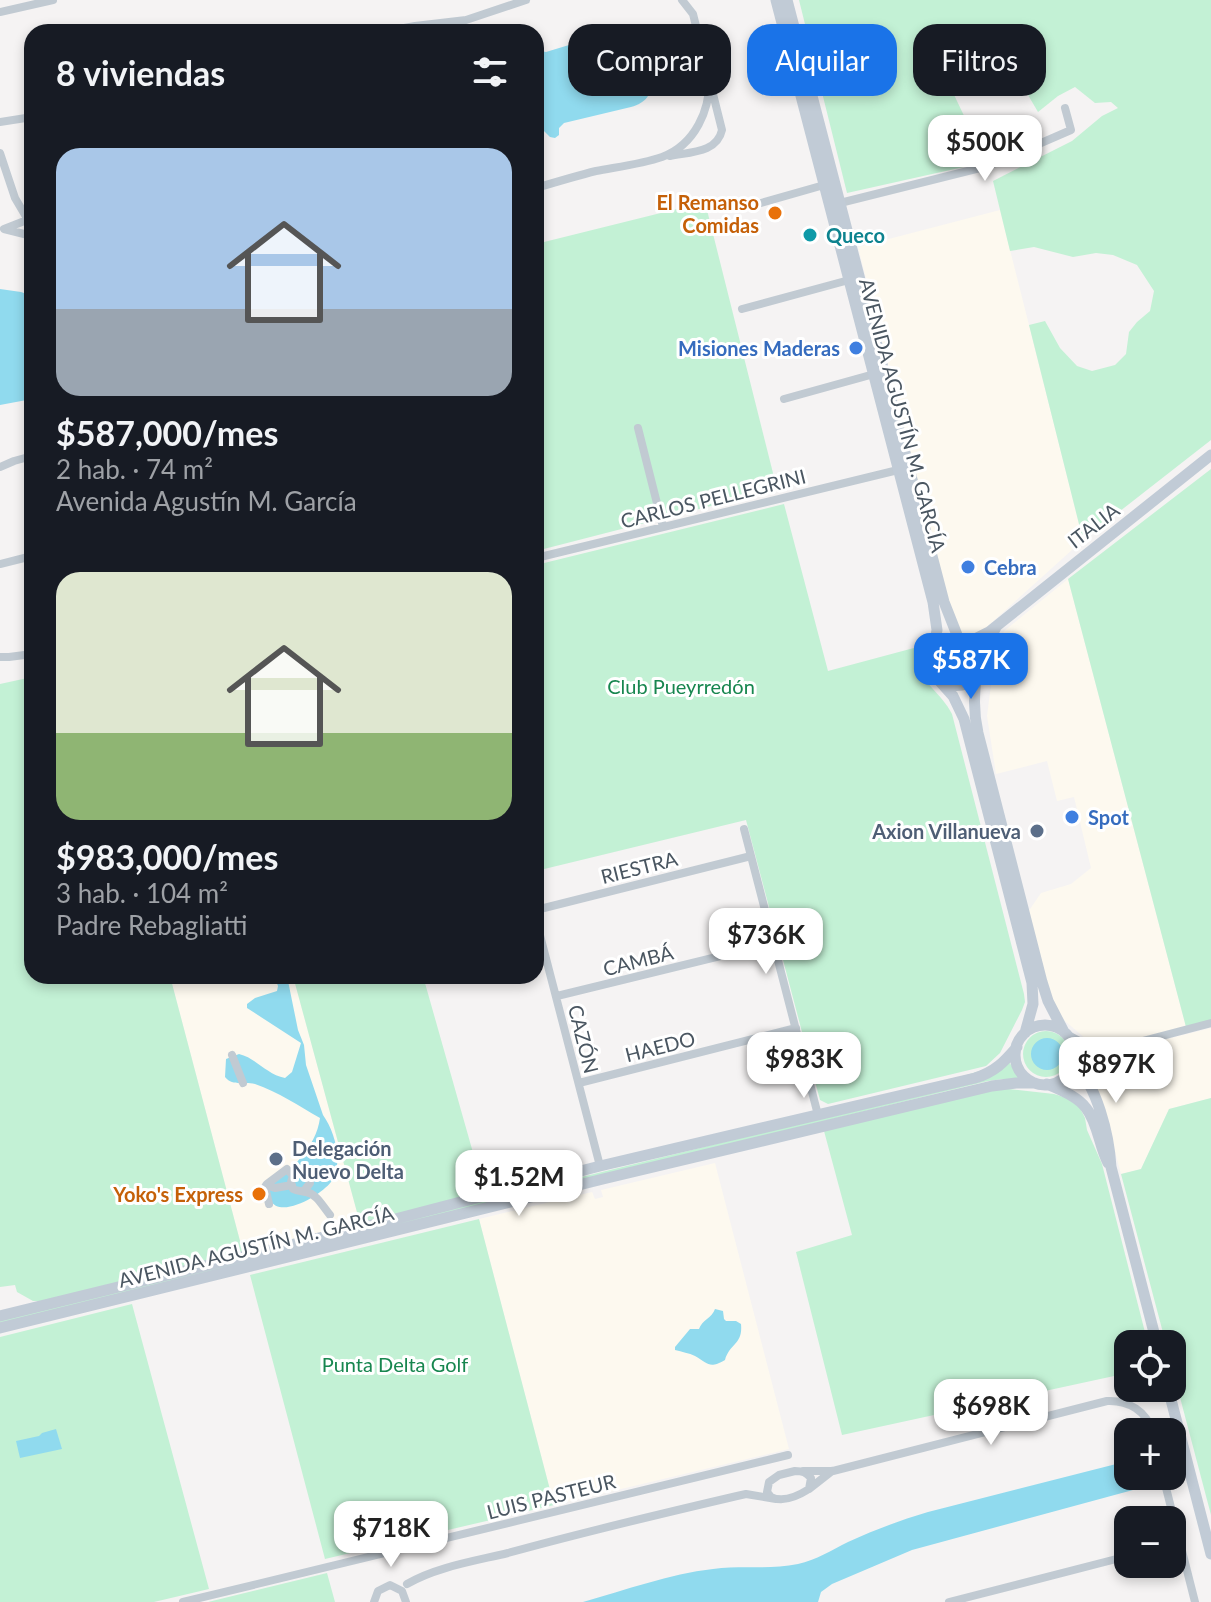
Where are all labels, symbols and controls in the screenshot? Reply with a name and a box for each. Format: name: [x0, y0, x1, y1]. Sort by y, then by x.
chip: Comprar: [568, 24, 731, 96]
chip: Alquilar: [747, 24, 897, 96]
chip: Filtros: [913, 24, 1046, 96]
icon: filters: [468, 50, 512, 94]
text: 8 viviendas: [56, 52, 225, 93]
pin: $500K: [929, 115, 1041, 183]
text: $500K: [946, 125, 1024, 157]
place label: El Remanso Comidas: [656, 190, 759, 237]
icon: home: [212, 200, 356, 344]
marker: El Remanso Comidas: [766, 204, 784, 222]
place label: Queco: [826, 223, 885, 247]
marker: Queco: [801, 226, 819, 244]
street label: AVENIDA AGUSTÍN M. GARCÍA: [855, 275, 951, 555]
place label: Misiones Maderas: [678, 336, 840, 360]
marker: Misiones Maderas: [847, 339, 865, 357]
text: $587,000/mes: [56, 412, 278, 453]
text: 2 hab. · 74 m²: [56, 453, 213, 485]
street label: CARLOS PELLEGRINI: [618, 463, 808, 533]
text: Avenida Agustín M. García: [56, 485, 357, 517]
street label: ITALIA: [1062, 497, 1124, 553]
place label: Cebra: [984, 555, 1037, 579]
marker: Cebra: [959, 558, 977, 576]
icon: home: [212, 624, 356, 768]
pin: $587K: [915, 633, 1027, 701]
text: $587K: [932, 643, 1010, 675]
park label: Club Pueyrredón: [607, 674, 755, 698]
place label: Spot: [1088, 805, 1129, 829]
marker: Spot: [1063, 808, 1081, 826]
place label: Axion Villanueva: [871, 819, 1021, 843]
marker: Axion Villanueva: [1028, 822, 1046, 840]
text: $983,000/mes: [56, 836, 278, 877]
street label: RIESTRA: [598, 846, 680, 888]
text: 3 hab. · 104 m²: [56, 877, 228, 909]
pin: $736K: [710, 908, 822, 976]
text: Padre Rebagliatti: [56, 909, 248, 941]
text: $736K: [727, 918, 805, 950]
street label: CAMBÁ: [600, 940, 676, 980]
street label: CAZÓN: [564, 1002, 604, 1076]
street label: HAEDO: [622, 1026, 698, 1066]
pin: $983K: [748, 1032, 860, 1100]
pin: $897K: [1060, 1037, 1172, 1105]
text: $983K: [765, 1042, 843, 1074]
text: $897K: [1077, 1047, 1155, 1079]
place label: Delegación Nuevo Delta: [292, 1136, 404, 1183]
marker: Delegación Nuevo Delta: [267, 1150, 285, 1168]
pin: $1.52M: [454, 1150, 584, 1218]
text: $1.52M: [473, 1160, 565, 1192]
place label: Yoko's Express: [112, 1182, 243, 1206]
marker: Yoko's Express: [250, 1185, 268, 1203]
street label: AVENIDA AGUSTÍN M. GARCÍA: [116, 1200, 397, 1292]
map controls: [1114, 1330, 1186, 1578]
button: locate: [1114, 1330, 1186, 1402]
park label: Punta Delta Golf: [322, 1352, 468, 1376]
pin: $698K: [935, 1379, 1047, 1447]
text: $698K: [952, 1389, 1030, 1421]
button: +: [1114, 1418, 1186, 1490]
street label: LUIS PASTEUR: [484, 1468, 618, 1524]
pin: $718K: [335, 1501, 447, 1569]
button: −: [1114, 1506, 1186, 1578]
text: $718K: [352, 1511, 430, 1543]

